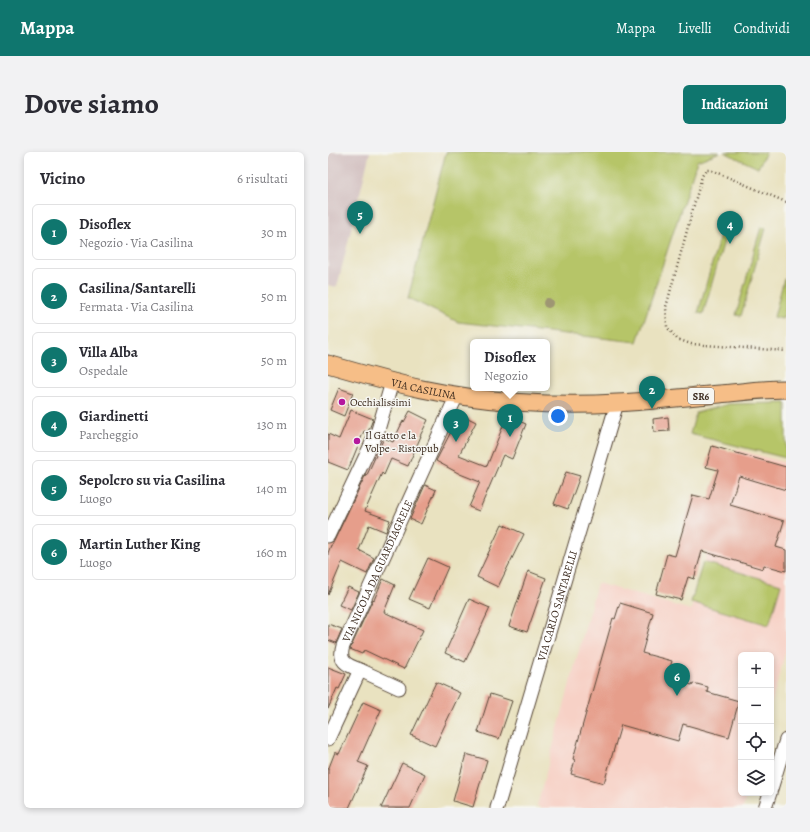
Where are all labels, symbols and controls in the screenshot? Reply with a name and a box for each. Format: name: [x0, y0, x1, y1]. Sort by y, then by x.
text: Mappa: [20, 15, 75, 41]
text: Mappa: [616, 19, 656, 38]
text: Livelli: [678, 19, 712, 38]
text: Condividi: [734, 19, 790, 38]
text: Dove siamo: [24, 85, 159, 123]
button: Indicazioni: [683, 85, 786, 124]
text: Vicino: [40, 167, 85, 190]
text: 6 risultati: [237, 170, 288, 187]
pin: 5: [347, 201, 373, 234]
pin: 4: [717, 211, 743, 244]
text: Disoflex: [79, 214, 131, 234]
text: 1: [52, 224, 56, 241]
text: 30 m: [261, 224, 287, 241]
text: Negozio · Via Casilina: [79, 234, 193, 251]
text: Casilina/Santarelli: [79, 278, 196, 298]
text: 2: [51, 288, 57, 305]
text: 50 m: [261, 288, 287, 305]
text: Fermata · Via Casilina: [79, 298, 194, 315]
popup: [470, 339, 550, 391]
text: Villa Alba: [79, 342, 138, 362]
text: Disoflex: [484, 347, 536, 367]
text: 3: [51, 352, 57, 369]
text: 50 m: [261, 352, 287, 369]
text: Ospedale: [79, 362, 128, 379]
text: Negozio: [484, 367, 528, 384]
street label: VIA CASILINA: [389, 374, 458, 403]
pin: 2: [639, 376, 665, 409]
road number: SR6: [688, 388, 714, 404]
place label: Occhialissimi: [350, 395, 411, 410]
marker: Occhialissimi: [337, 397, 347, 407]
pin: 1: [497, 404, 523, 437]
text: Giardinetti: [79, 406, 148, 426]
your location: [548, 406, 568, 426]
pin: 3: [443, 409, 469, 442]
text: 4: [51, 416, 57, 433]
text: 130 m: [257, 416, 287, 433]
text: Parcheggio: [79, 426, 138, 443]
place label: Il Gatto e la Volpe - Ristopub: [364, 428, 439, 456]
marker: Il Gatto e la Volpe - Ristopub: [352, 436, 362, 446]
text: Sepolcro su via Casilina: [79, 470, 225, 490]
text: 5: [51, 480, 57, 497]
text: 140 m: [256, 480, 287, 497]
text: Luogo: [79, 490, 112, 507]
street label: VIA NICOLA DA GUARDIAGRELE: [338, 497, 416, 645]
text: Martin Luther King: [79, 534, 201, 554]
text: 6: [51, 544, 57, 561]
text: 160 m: [256, 544, 287, 561]
street label: VIA CARLO SANTARELLI: [533, 549, 580, 664]
text: Luogo: [79, 554, 112, 571]
map controls: [738, 652, 774, 796]
button: +: [738, 652, 774, 688]
pin: 6: [664, 663, 690, 696]
button: −: [738, 688, 774, 724]
button: locate: [738, 724, 774, 760]
button: layers: [738, 760, 774, 796]

